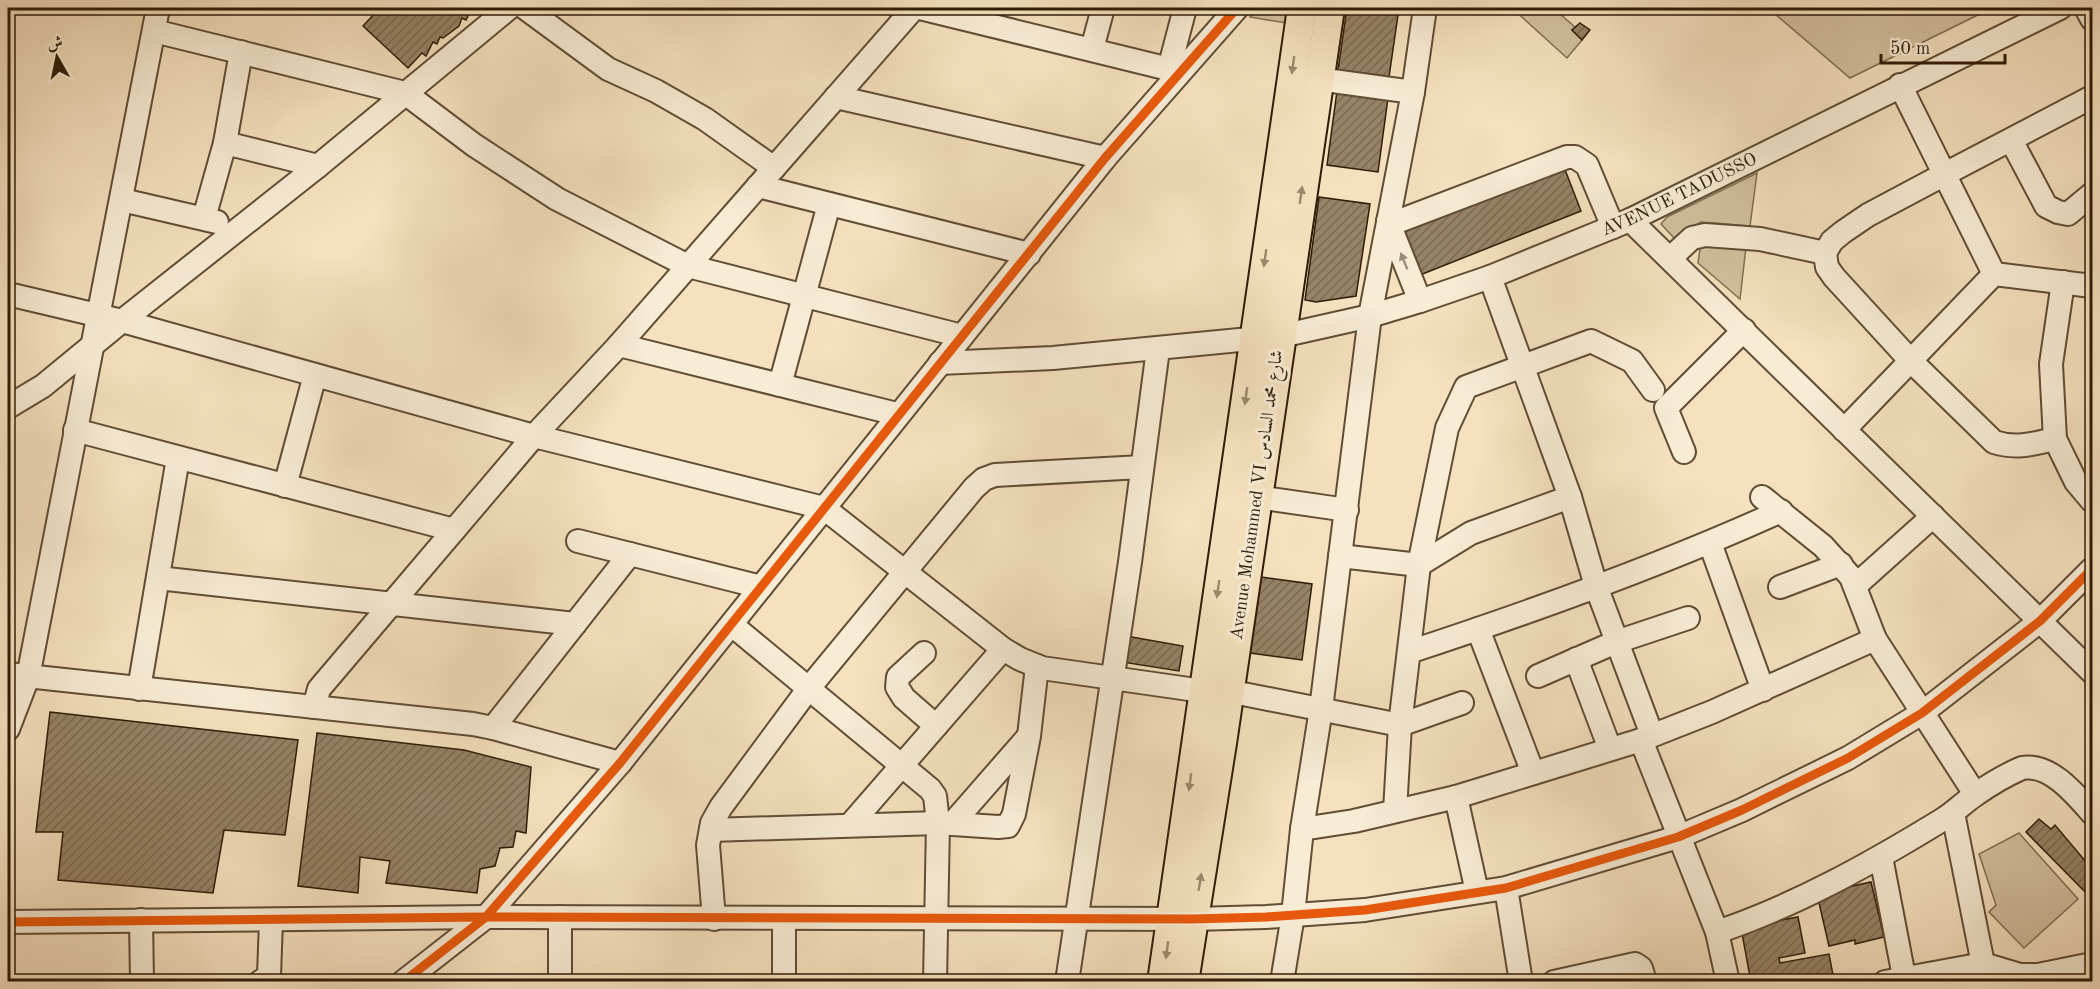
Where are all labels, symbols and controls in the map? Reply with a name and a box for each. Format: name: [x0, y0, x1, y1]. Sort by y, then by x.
north arrow: [27, 27, 87, 87]
scale bar: [1881, 27, 2006, 65]
text: ش: [46, 35, 64, 53]
text: 50 m: [1890, 40, 1930, 58]
one-way arrow: [1289, 56, 1298, 75]
street label: AVENUE TADUSSO: [1599, 150, 1760, 240]
one-way arrow: [1297, 185, 1306, 204]
one-way arrow: [1261, 249, 1270, 268]
one-way arrow: [1399, 252, 1408, 270]
street label: Avenue Mohammed VI شارع محمد السادس: [1228, 349, 1291, 642]
one-way arrow: [1241, 387, 1250, 406]
one-way arrow: [1214, 580, 1223, 599]
one-way arrow: [1186, 773, 1195, 792]
one-way arrow: [1196, 873, 1205, 892]
one-way arrow: [1162, 941, 1171, 960]

